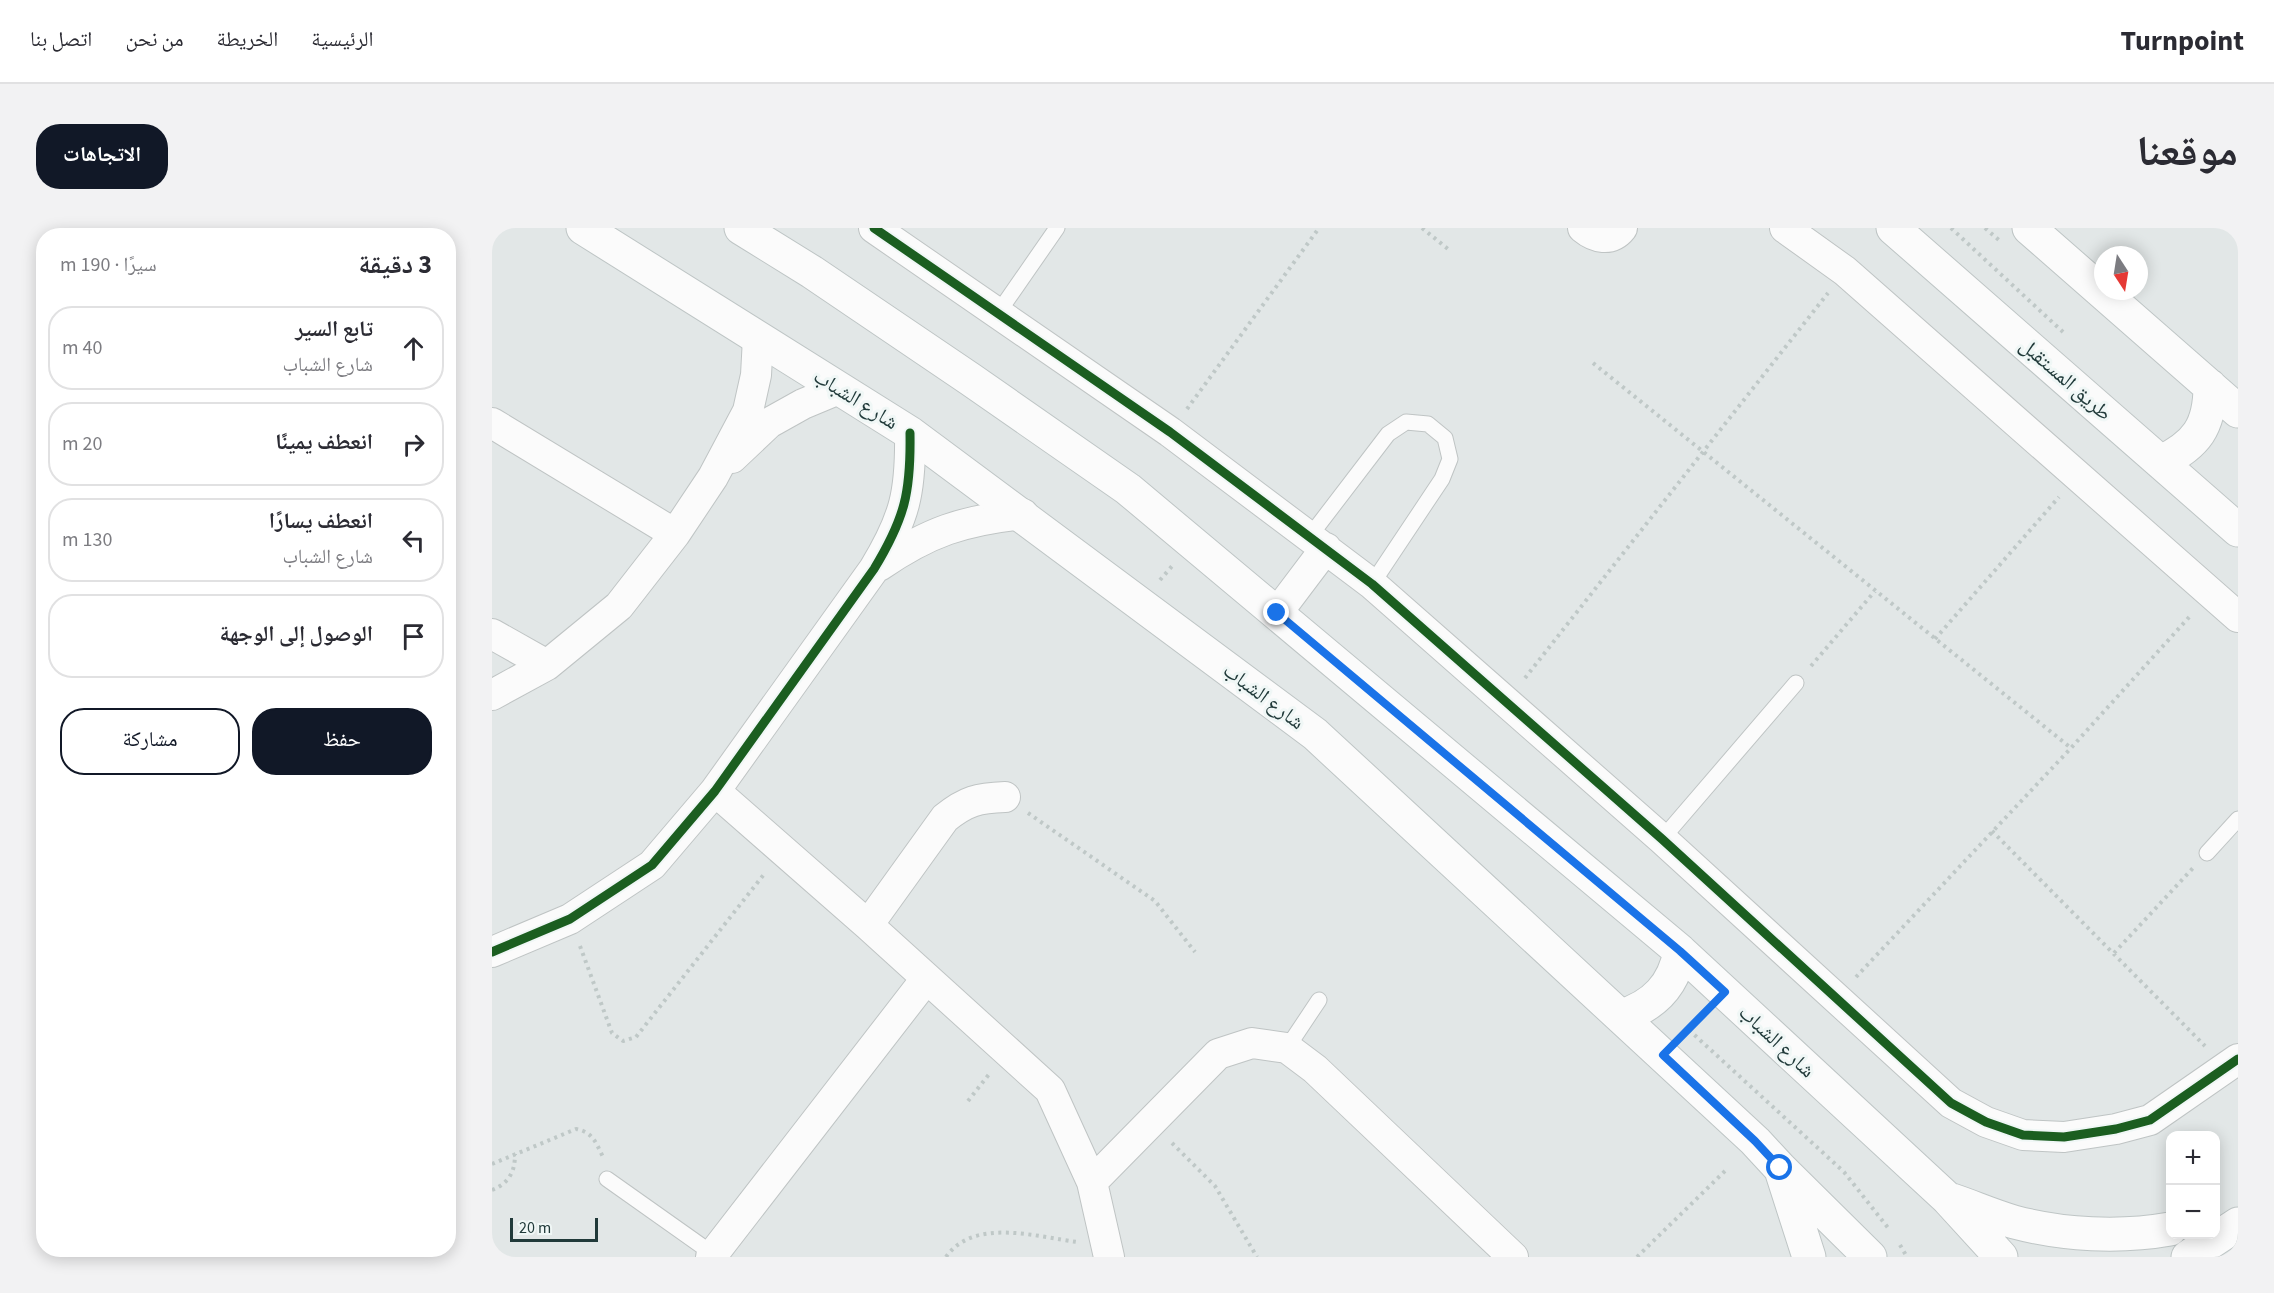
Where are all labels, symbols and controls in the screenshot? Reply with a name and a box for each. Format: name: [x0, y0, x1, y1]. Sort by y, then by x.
text: Turnpoint: [2120, 21, 2244, 61]
text: اتصل بنا: [30, 24, 92, 54]
text: من نحن: [125, 24, 183, 54]
text: الخريطة: [216, 24, 278, 54]
text: الرئيسية: [311, 24, 374, 54]
text: موقعنا: [2137, 122, 2238, 182]
button: الاتجاهات: [36, 124, 168, 189]
text: 3 دقيقة: [358, 246, 432, 283]
north arrow: [2094, 246, 2148, 300]
text: سيرًا · 190 m: [60, 251, 157, 279]
text: تابع السير: [295, 313, 373, 345]
street label: طريق المستقبل: [2013, 330, 2119, 428]
icon: ahead: [397, 332, 430, 365]
text: 40 m: [62, 334, 102, 362]
text: شارع الشباب: [282, 351, 373, 379]
street label: شارع الشباب: [808, 361, 904, 437]
text: انعطف يمينًا: [275, 426, 373, 458]
icon: right: [397, 428, 430, 461]
text: 20 m: [62, 430, 102, 458]
text: انعطف يسارًا: [269, 505, 373, 537]
icon: left: [397, 524, 430, 557]
text: 130 m: [62, 526, 112, 554]
text: شارع الشباب: [282, 543, 373, 571]
route end: [1263, 599, 1289, 625]
text: الوصول إلى الوجهة: [220, 618, 373, 650]
icon: arrive: [397, 620, 430, 653]
street label: شارع الشباب: [1217, 655, 1311, 737]
button: مشاركة: [60, 708, 240, 775]
button: حفظ: [252, 708, 432, 775]
street label: شارع الشباب: [1732, 998, 1822, 1084]
map controls: [2166, 1131, 2220, 1239]
button: +: [2166, 1131, 2220, 1185]
route start: [1766, 1154, 1792, 1180]
button: −: [2166, 1185, 2220, 1239]
scale bar: [510, 1215, 598, 1242]
text: 20 m: [519, 1217, 551, 1239]

